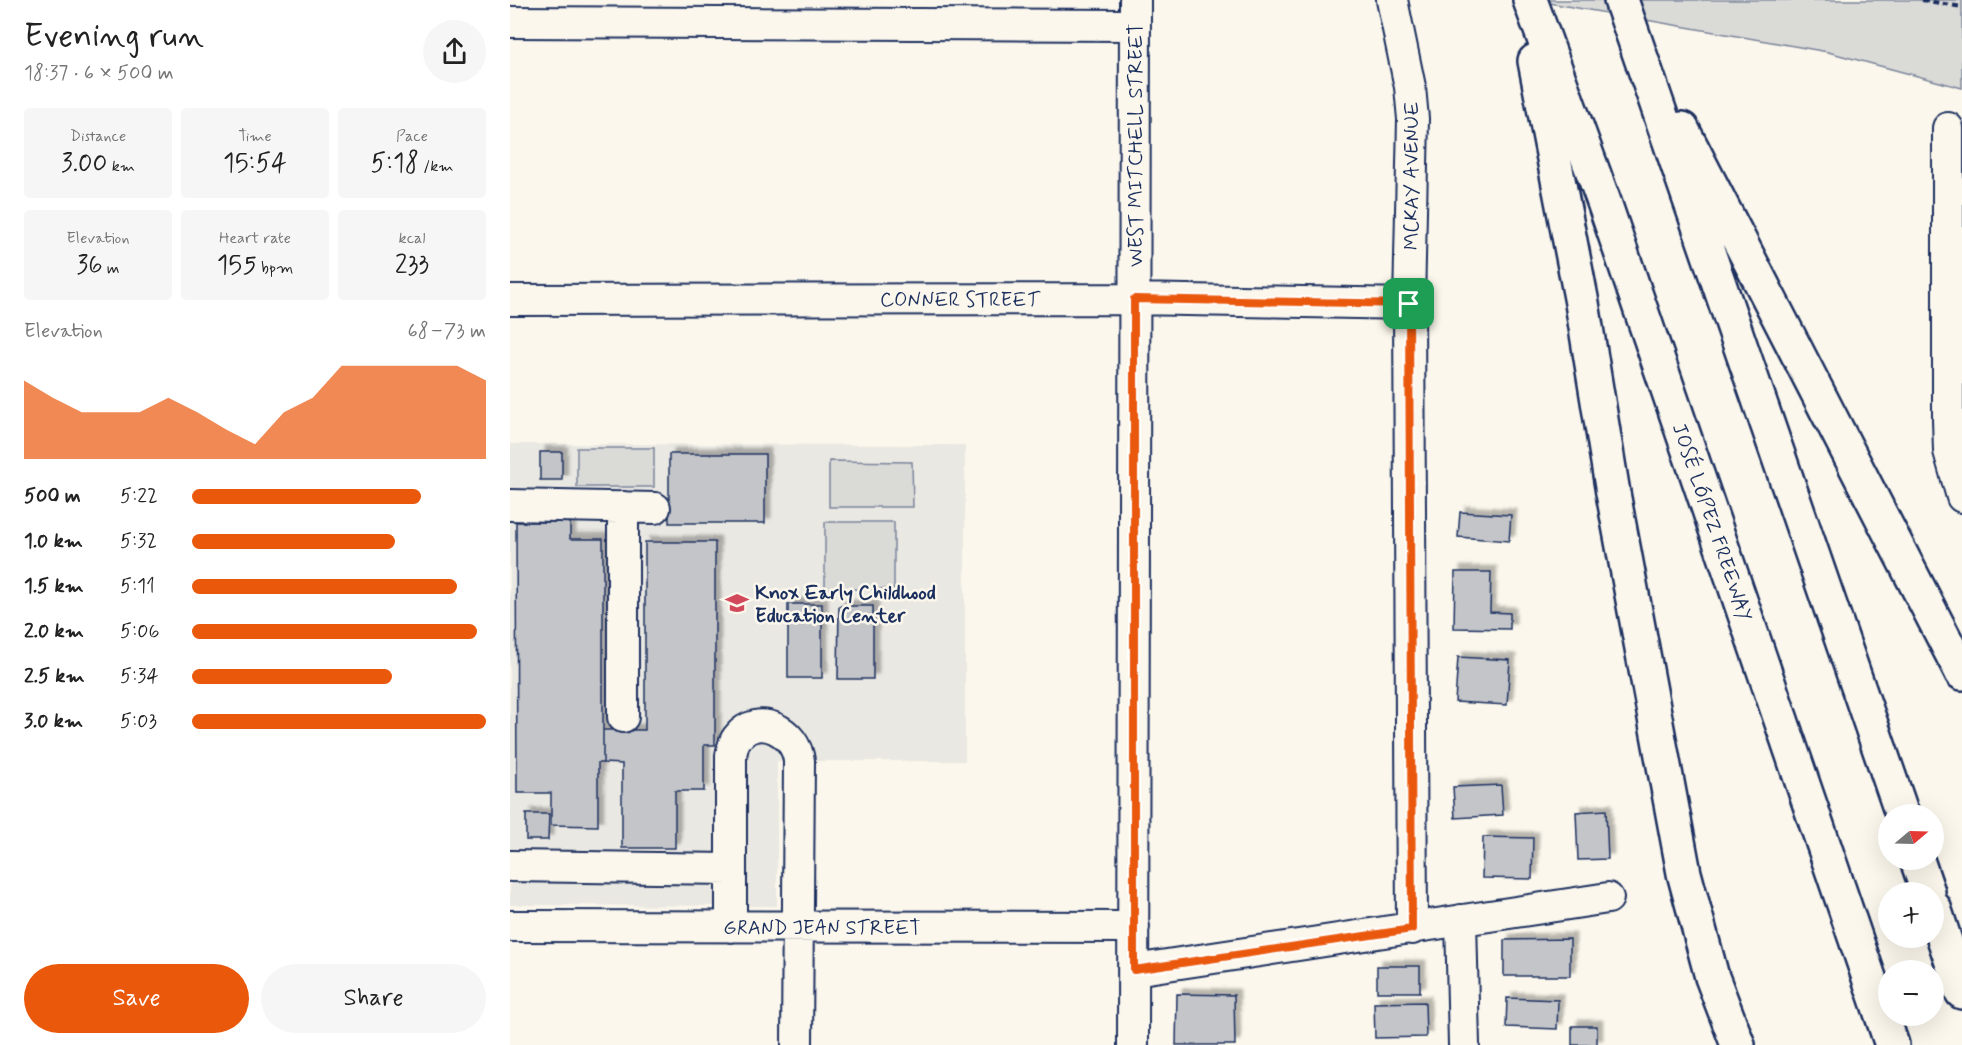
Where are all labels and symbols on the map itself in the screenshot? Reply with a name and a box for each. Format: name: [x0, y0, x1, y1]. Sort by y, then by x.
street label: WEST MITCHELL STREET: [1123, 23, 1150, 267]
street label: MCKAY AVENUE: [1399, 102, 1426, 250]
pin: [1383, 278, 1434, 329]
street label: CONNER STREET: [880, 287, 1042, 314]
street label: JOSÉ LÓPEZ FREEWAY: [1665, 420, 1758, 625]
place label: Knox Early Childhood Education Center: [755, 580, 936, 630]
school or university icon: Knox Early Childhood Education Center: [724, 590, 750, 616]
north arrow: [1878, 804, 1944, 870]
street label: GRAND JEAN STREET: [723, 915, 921, 942]

